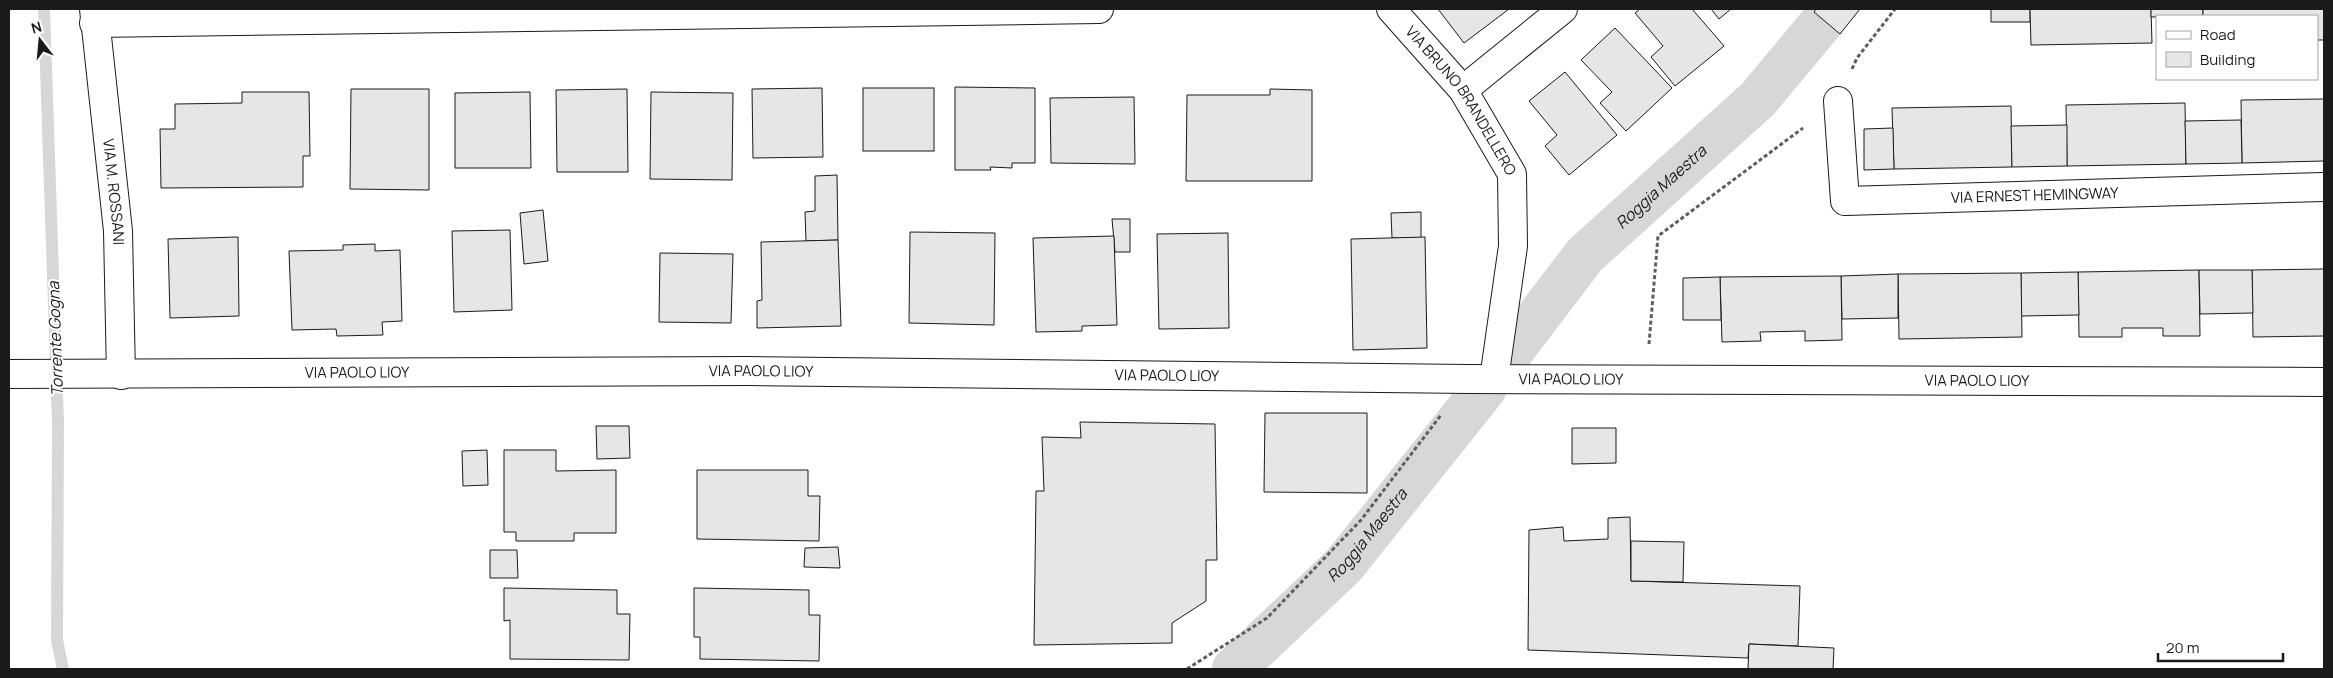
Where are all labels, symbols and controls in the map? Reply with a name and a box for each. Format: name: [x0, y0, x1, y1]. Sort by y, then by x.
north arrow: [15, 15, 65, 65]
legend: [2156, 15, 2318, 80]
text: N: [29, 17, 44, 38]
street label: VIA BRUNO BRANDELLERO: [1401, 21, 1522, 179]
text: Road: [2200, 24, 2236, 45]
text: Building: [2200, 49, 2255, 70]
street label: VIA M. ROSSANI: [98, 138, 129, 245]
water label: Roggia Maestra: [1611, 139, 1712, 233]
street label: VIA ERNEST HEMINGWAY: [1951, 182, 2119, 208]
water label: Torrente Gogna: [42, 280, 68, 397]
street label: VIA PAOLO LIOY: [709, 360, 814, 382]
street label: VIA PAOLO LIOY: [305, 361, 410, 383]
street label: VIA PAOLO LIOY: [1115, 364, 1220, 386]
street label: VIA PAOLO LIOY: [1519, 368, 1624, 390]
street label: VIA PAOLO LIOY: [1925, 370, 2030, 391]
water label: Roggia Maestra: [1322, 483, 1413, 587]
scale bar: [2158, 630, 2283, 662]
text: 20 m: [2166, 637, 2199, 658]

